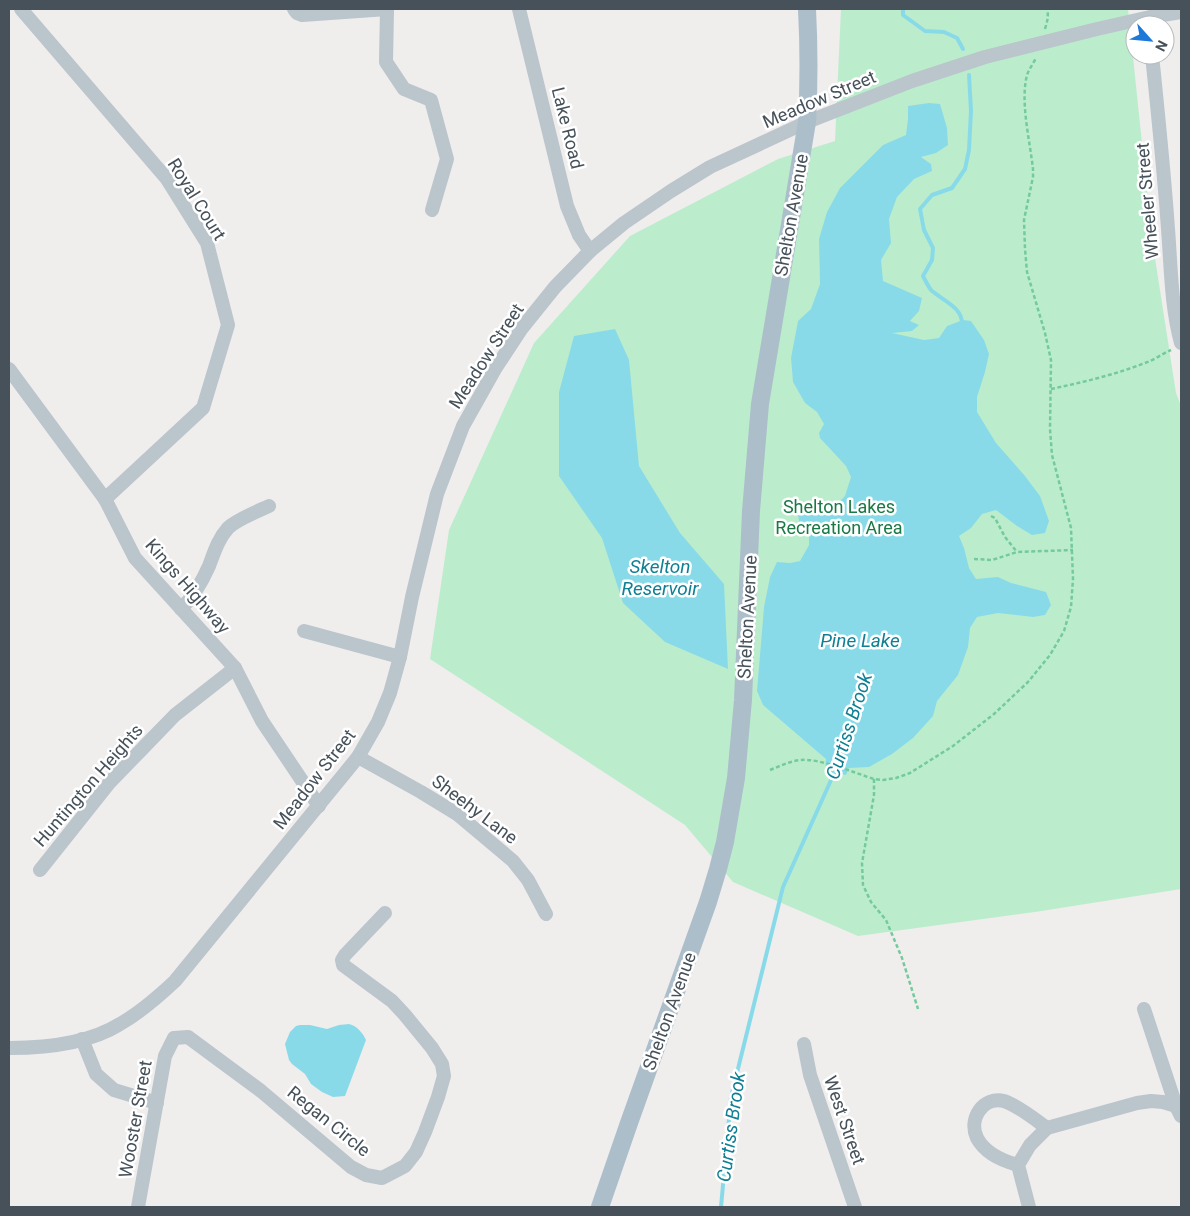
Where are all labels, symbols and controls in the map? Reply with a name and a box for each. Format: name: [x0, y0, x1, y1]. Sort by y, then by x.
north arrow: [1125, 15, 1175, 65]
text: N: [1152, 38, 1171, 54]
street label: Meadow Street: [759, 66, 879, 132]
street label: Lake Road: [548, 85, 588, 171]
street label: Wheeler Street: [1131, 142, 1163, 260]
street label: Shelton Avenue: [770, 152, 812, 278]
street label: Royal Court: [164, 154, 230, 244]
street label: Meadow Street: [444, 299, 528, 412]
park label: Shelton Lakes Recreation Area: [775, 496, 903, 538]
street label: Kings Highway: [141, 534, 235, 638]
water label: Skelton Reservoir: [622, 555, 699, 600]
street label: Shelton Avenue: [733, 555, 761, 679]
water label: Pine Lake: [820, 629, 900, 652]
water label: Curtiss Brook: [821, 669, 877, 782]
street label: Huntington Heights: [29, 719, 147, 851]
street label: Meadow Street: [268, 725, 360, 833]
street label: Sheehy Lane: [428, 770, 522, 848]
street label: Shelton Avenue: [638, 949, 700, 1073]
street label: Wooster Street: [114, 1058, 156, 1179]
water label: Curtiss Brook: [712, 1070, 750, 1184]
street label: West Street: [820, 1073, 870, 1167]
street label: Regan Circle: [283, 1081, 375, 1161]

